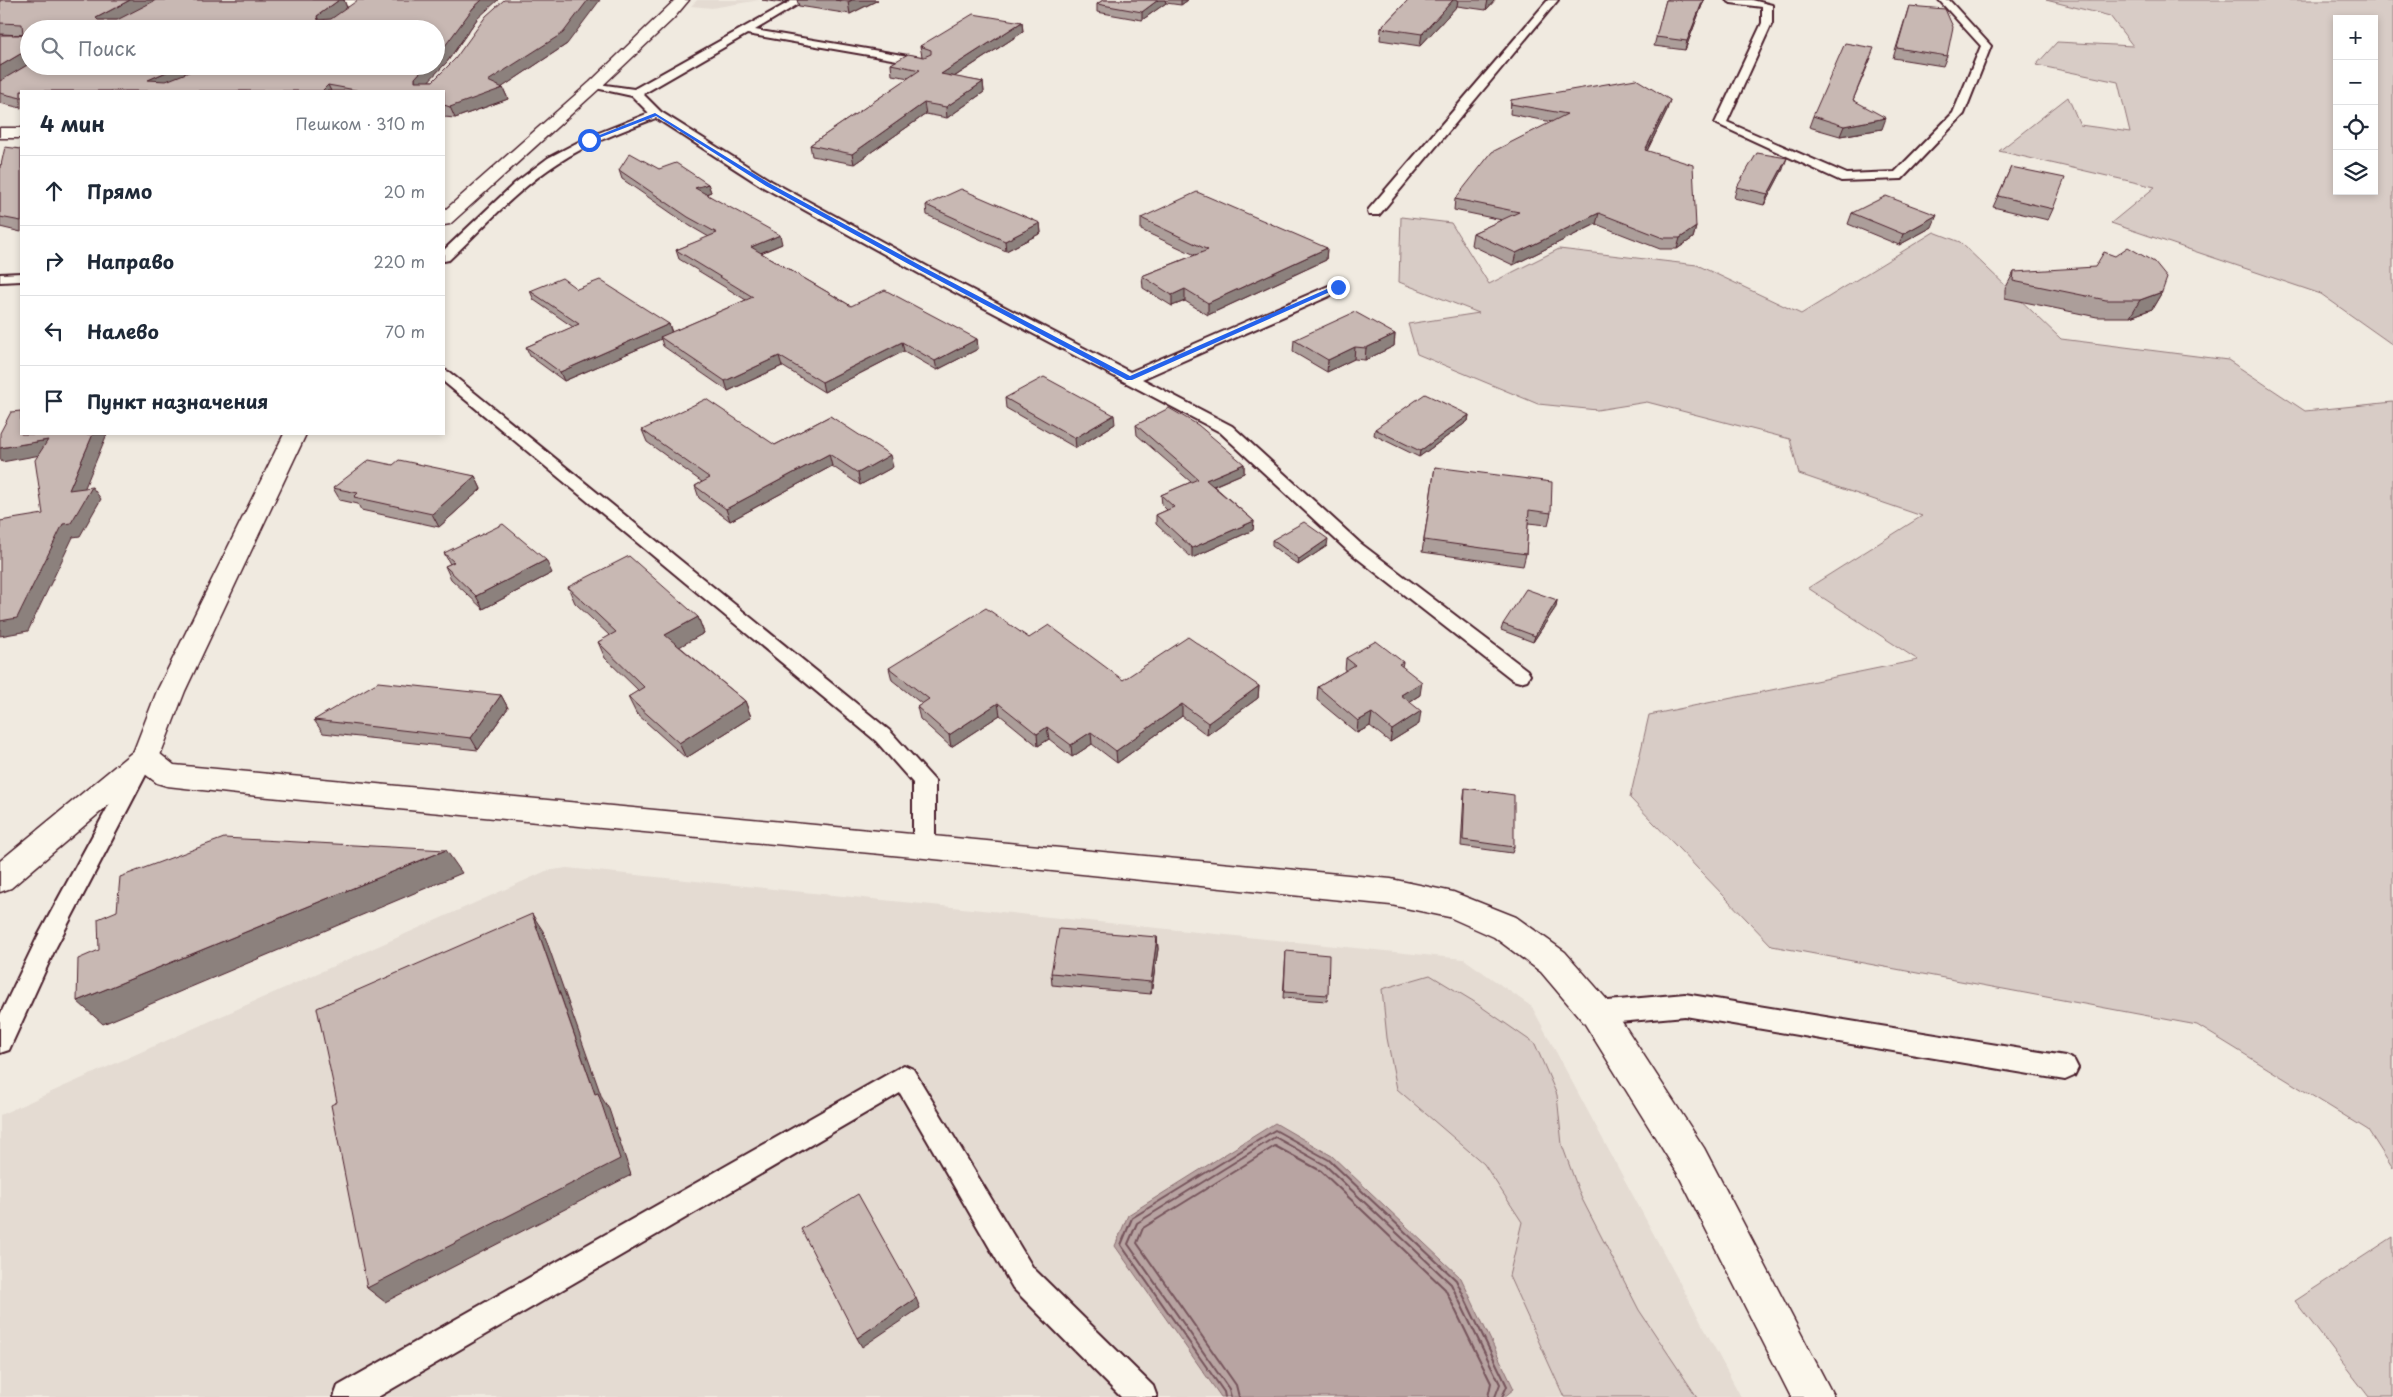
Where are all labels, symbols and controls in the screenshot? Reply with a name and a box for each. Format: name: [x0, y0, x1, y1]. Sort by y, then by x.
map controls: [2333, 15, 2378, 195]
button: +: [2333, 15, 2378, 60]
search box: [20, 20, 445, 75]
icon: search: [38, 34, 66, 62]
text: Поиск: [78, 34, 136, 62]
button: −: [2333, 60, 2378, 105]
button: locate: [2333, 105, 2378, 150]
text: 4 мин: [40, 107, 105, 139]
text: Пешком · 310 m: [296, 111, 425, 135]
route start: [578, 129, 601, 152]
button: layers: [2333, 150, 2378, 195]
icon: ahead: [40, 177, 68, 205]
text: Прямо: [87, 177, 152, 205]
text: 20 m: [384, 179, 425, 203]
icon: right: [40, 247, 68, 275]
text: Направо: [87, 247, 174, 275]
text: 220 m: [374, 249, 425, 273]
route end: [1327, 276, 1350, 299]
icon: left: [40, 317, 68, 345]
text: Налево: [87, 317, 159, 345]
text: 70 m: [385, 319, 425, 343]
icon: arrive: [40, 387, 68, 415]
text: Пункт назначения: [87, 387, 268, 415]

